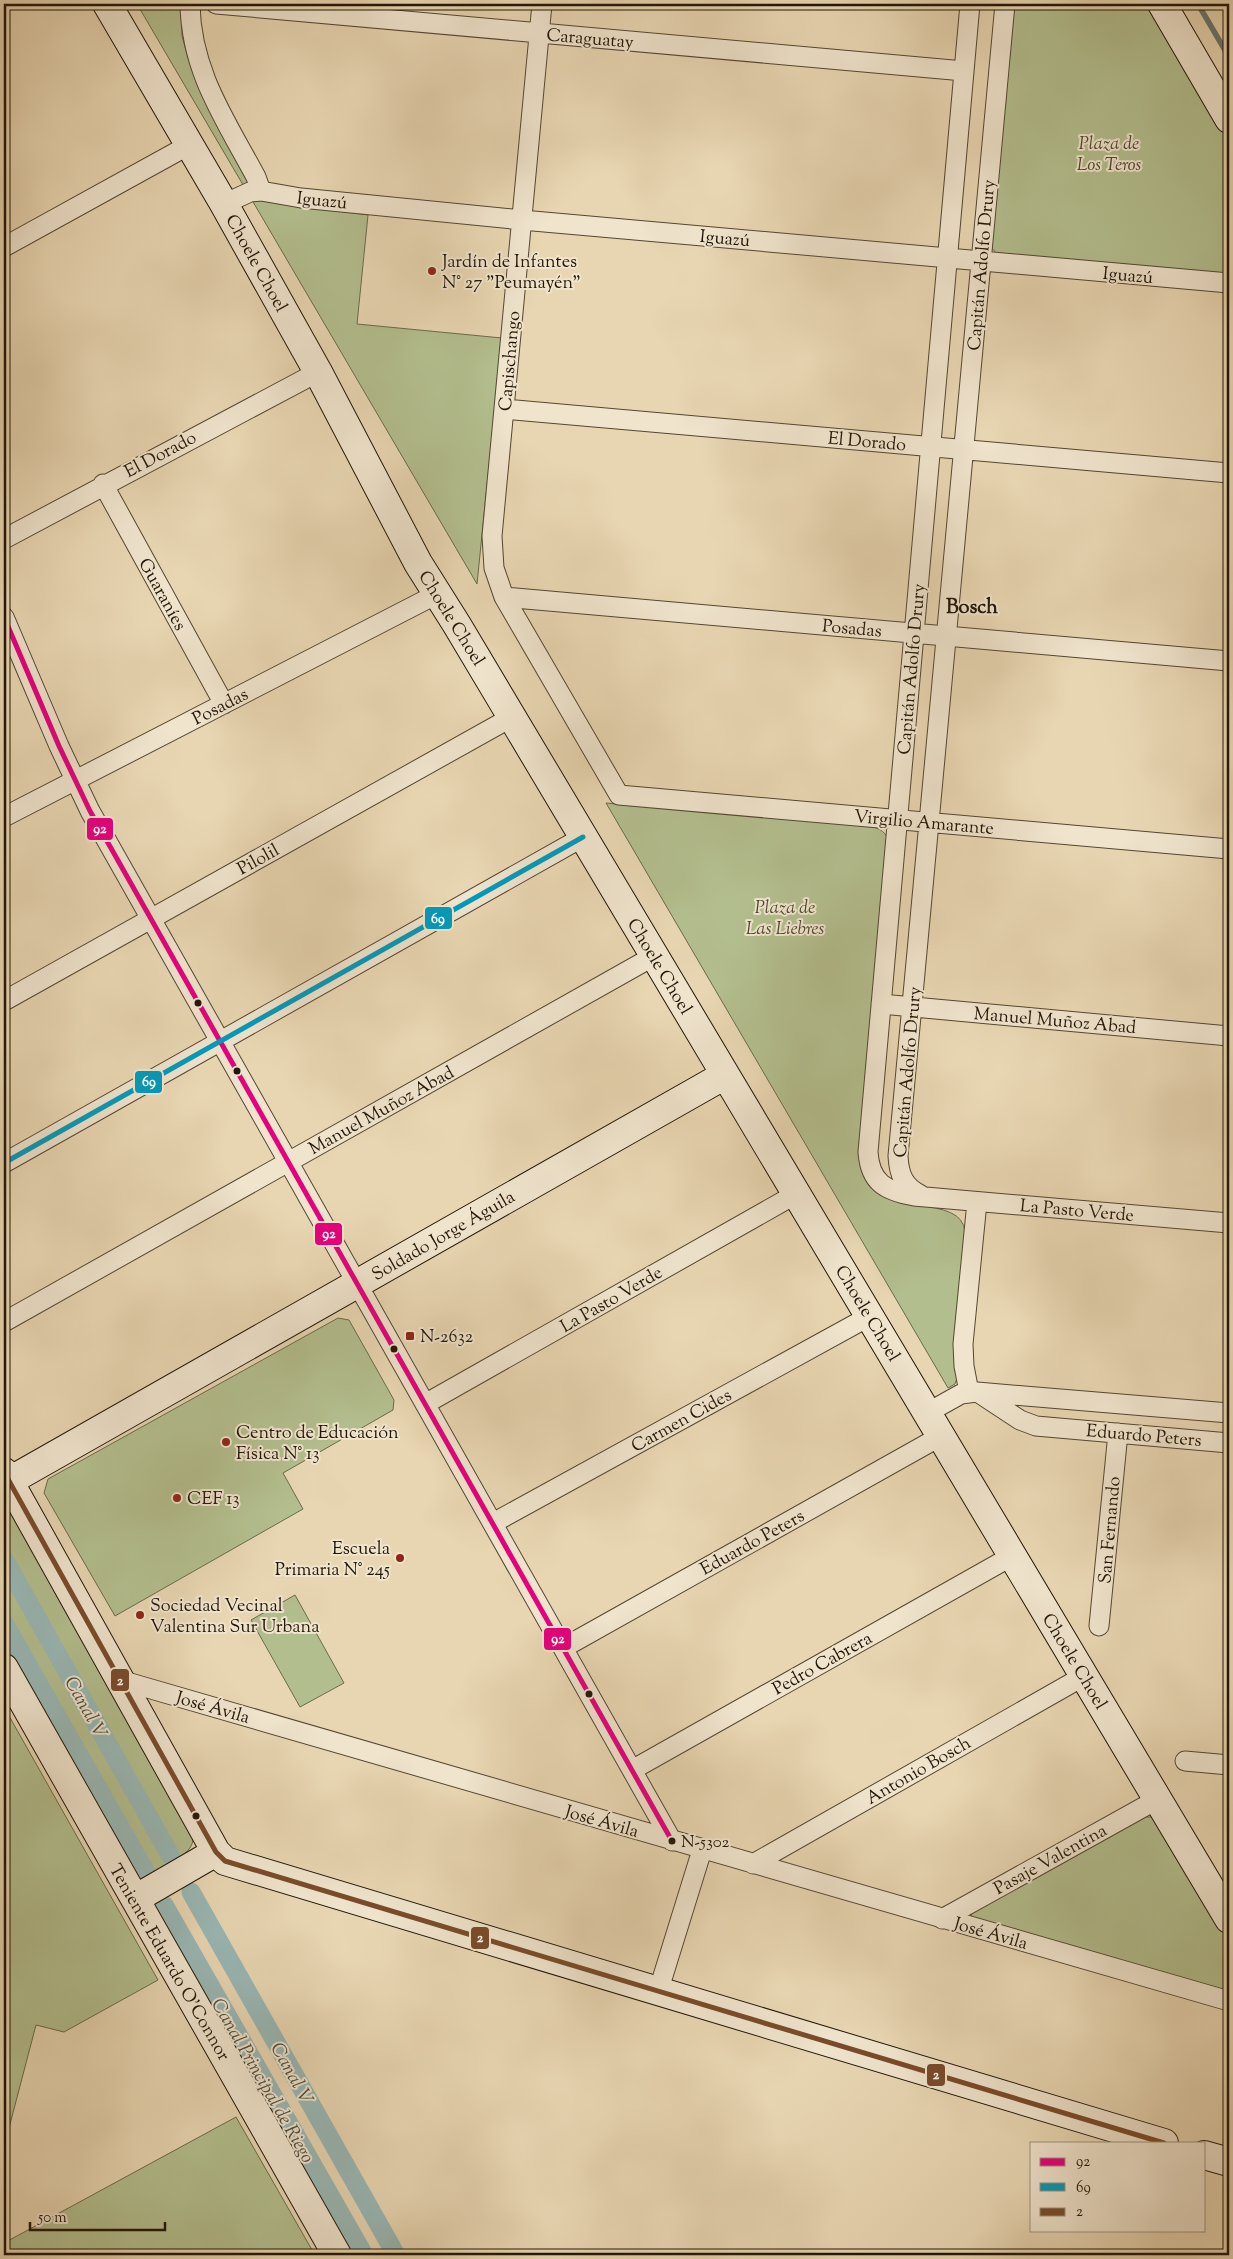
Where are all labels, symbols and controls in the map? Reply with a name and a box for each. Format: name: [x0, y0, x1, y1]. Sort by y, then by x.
street label: Caraguatay: [545, 23, 635, 57]
park label: Plaza de Los Teros: [1077, 132, 1141, 179]
street label: Capitán Adolfo Drury: [963, 179, 1003, 352]
street label: Iguazú: [295, 186, 348, 218]
street label: Choele Choel: [218, 210, 293, 318]
street label: Iguazú: [699, 225, 751, 255]
place label: Jardín de Infantes N° 27 "Peumayén": [441, 250, 581, 297]
street label: Iguazú: [1102, 262, 1154, 292]
marker: Jardín de Infantes N° 27 "Peumayén": [426, 265, 438, 277]
street label: Capischango: [494, 310, 528, 412]
street label: El Dorado: [120, 426, 202, 486]
street label: El Dorado: [827, 427, 907, 459]
street label: Guaraníes: [131, 554, 192, 636]
street label: Choele Choel: [411, 566, 490, 672]
street label: Capitán Adolfo Drury: [893, 583, 933, 756]
district label: Bosch: [946, 594, 998, 623]
street label: Posadas: [821, 614, 883, 646]
street label: Posadas: [188, 683, 253, 733]
street label: Virgilio Amarante: [853, 805, 995, 843]
line badge: 92: [86, 817, 114, 841]
text: 92: [93, 820, 107, 840]
street label: Pilolil: [233, 839, 285, 883]
park label: Plaza de Las Liebres: [746, 896, 824, 943]
line badge: 69: [424, 906, 453, 930]
text: 69: [431, 910, 445, 930]
street label: Choele Choel: [619, 914, 697, 1020]
street label: Capitán Adolfo Drury: [889, 986, 929, 1159]
unlabelled marker: [193, 998, 203, 1008]
street label: Manuel Muñoz Abad: [973, 1002, 1137, 1042]
street label: Manuel Muñoz Abad: [304, 1061, 460, 1163]
unlabelled marker: [232, 1066, 242, 1076]
line badge: 69: [134, 1070, 163, 1094]
text: 69: [142, 1073, 156, 1093]
street label: Soldado Jorge Águila: [367, 1185, 521, 1288]
street label: La Pasto Verde: [1019, 1194, 1135, 1230]
line badge: 92: [314, 1222, 343, 1246]
text: 92: [322, 1225, 336, 1245]
street label: La Pasto Verde: [556, 1261, 668, 1341]
street label: Choele Choel: [827, 1261, 905, 1367]
place label: N-2632: [420, 1325, 474, 1351]
marker: N-2632: [404, 1330, 416, 1342]
unlabelled marker: [389, 1344, 399, 1354]
street label: Carmen Cides: [627, 1383, 737, 1460]
street label: Eduardo Peters: [1085, 1419, 1203, 1455]
place label: Centro de Educación Física N° 13: [236, 1421, 399, 1468]
marker: Centro de Educación Física N° 13: [220, 1436, 232, 1448]
street label: San Fernando: [1093, 1475, 1129, 1585]
place label: CEF 13: [187, 1487, 240, 1513]
marker: CEF 13: [171, 1492, 183, 1504]
street label: Eduardo Peters: [696, 1504, 810, 1583]
place label: Escuela Primaria N° 245: [275, 1537, 390, 1584]
marker: Escuela Primaria N° 245: [394, 1552, 406, 1564]
place label: Sociedad Vecinal Valentina Sur Urbana: [150, 1594, 320, 1641]
marker: Sociedad Vecinal Valentina Sur Urbana: [134, 1609, 146, 1621]
street label: Choele Choel: [1034, 1609, 1112, 1715]
line badge: 92: [543, 1627, 572, 1651]
street label: Pedro Cabrera: [768, 1627, 878, 1703]
text: 92: [551, 1630, 565, 1650]
line badge: 2: [110, 1668, 130, 1692]
water label: Canal V: [57, 1672, 113, 1744]
text: 2: [117, 1672, 124, 1692]
street label: José Ávila: [171, 1686, 252, 1732]
unlabelled marker: [584, 1689, 594, 1699]
street label: Antonio Bosch: [862, 1731, 977, 1812]
street label: José Ávila: [560, 1800, 641, 1846]
unlabelled marker: [191, 1811, 201, 1821]
street label: Pasaje Valentina: [989, 1819, 1112, 1903]
place label: N-5302: [681, 1831, 729, 1855]
marker: N-5302: [667, 1836, 677, 1846]
street label: Teniente Eduardo O'Connor: [101, 1860, 236, 2067]
street label: José Ávila: [949, 1912, 1030, 1958]
line badge: 2: [470, 1926, 490, 1950]
text: 2: [477, 1929, 484, 1949]
water label: Canal Principal de Riego: [204, 1994, 320, 2169]
water label: Canal V: [263, 2038, 319, 2110]
line badge: 2: [926, 2063, 946, 2087]
text: 2: [933, 2066, 940, 2086]
legend: [1030, 2142, 1206, 2232]
text: 92: [1076, 2152, 1090, 2173]
text: 69: [1076, 2178, 1091, 2199]
scale bar: [30, 2199, 165, 2231]
text: 2: [1076, 2202, 1083, 2223]
text: 50 m: [37, 2208, 67, 2229]

